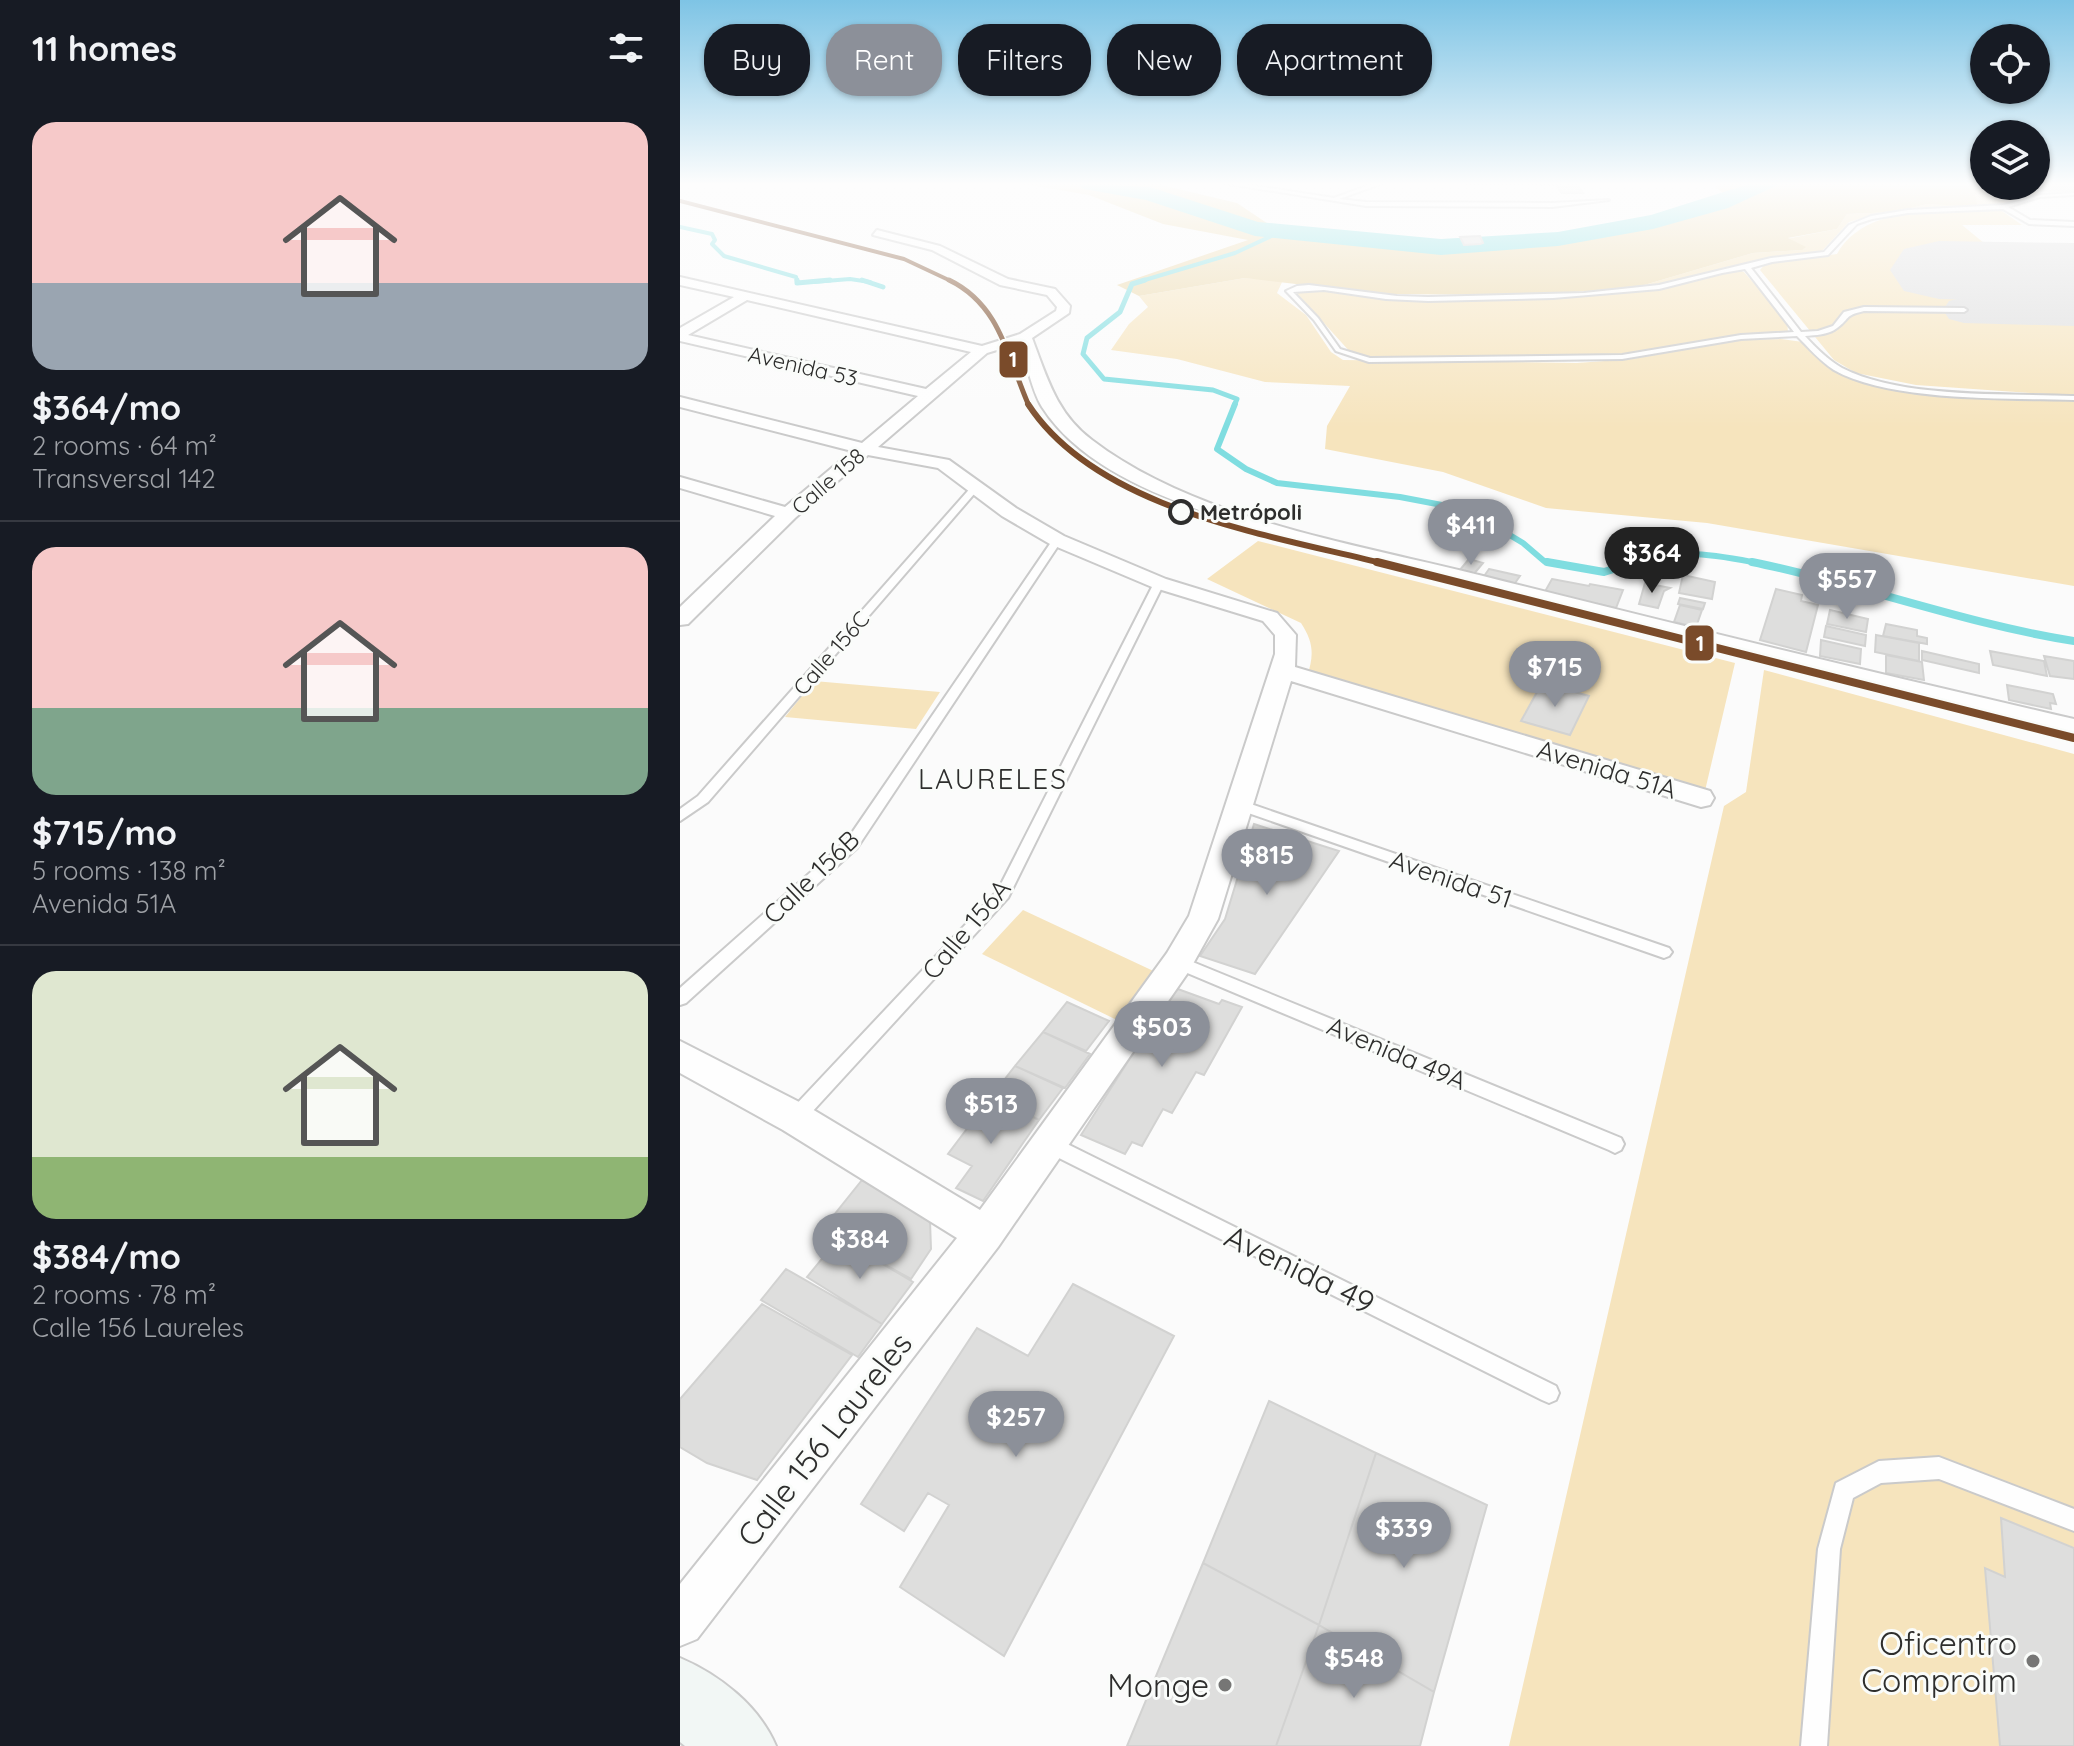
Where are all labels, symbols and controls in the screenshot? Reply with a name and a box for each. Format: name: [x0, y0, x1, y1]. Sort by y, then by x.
chip: Buy: [704, 24, 810, 96]
chip: Rent: [826, 24, 942, 96]
chip: Filters: [958, 24, 1091, 96]
chip: New: [1107, 24, 1221, 96]
chip: Apartment: [1237, 24, 1432, 96]
map controls: [1970, 24, 2050, 200]
button: locate: [1970, 24, 2050, 104]
icon: filters: [604, 26, 648, 70]
text: 11 homes: [32, 27, 177, 70]
button: layers: [1970, 120, 2050, 200]
icon: home: [268, 174, 412, 318]
street label: Avenida 53: [746, 340, 860, 392]
line badge: 1: [998, 340, 1029, 379]
text: 1: [1009, 345, 1017, 373]
text: $364/mo: [32, 386, 181, 429]
text: 2 rooms · 64 m²: [32, 429, 217, 462]
street label: Calle 158: [786, 442, 870, 520]
text: Transversal 142: [32, 462, 216, 495]
place label: Metrópoli: [1200, 498, 1302, 526]
pin: $411: [1424, 499, 1518, 567]
marker: Metrópoli: [1169, 500, 1193, 524]
text: $411: [1446, 508, 1496, 541]
pin: $364: [1605, 527, 1699, 595]
text: $364: [1622, 536, 1682, 569]
pin: $557: [1800, 553, 1894, 621]
text: $557: [1817, 562, 1877, 595]
icon: home: [268, 599, 412, 743]
street label: Calle 156C: [787, 605, 875, 701]
line badge: 1: [1684, 624, 1715, 662]
text: 1: [1696, 629, 1704, 657]
pin: $715: [1508, 641, 1602, 709]
text: $715: [1527, 650, 1583, 683]
street label: Avenida 51A: [1533, 732, 1681, 806]
district label: LAURELES: [918, 761, 1068, 796]
text: $715/mo: [32, 811, 177, 854]
street label: Calle 156B: [756, 823, 866, 931]
pin: $815: [1220, 829, 1314, 897]
text: $815: [1240, 838, 1294, 871]
street label: Avenida 51: [1385, 843, 1517, 915]
text: 5 rooms · 138 m²: [32, 854, 226, 887]
street label: Calle 156A: [915, 872, 1018, 986]
text: Avenida 51A: [32, 887, 176, 920]
pin: $503: [1115, 1001, 1209, 1069]
street label: Avenida 49A: [1322, 1009, 1472, 1097]
text: $503: [1132, 1010, 1192, 1043]
icon: home: [268, 1023, 412, 1167]
pin: $513: [944, 1078, 1038, 1146]
text: $513: [964, 1087, 1018, 1120]
pin: $384: [813, 1213, 907, 1281]
street label: Avenida 49: [1219, 1216, 1381, 1322]
text: $384: [830, 1222, 890, 1255]
text: $384/mo: [32, 1235, 181, 1278]
text: 2 rooms · 78 m²: [32, 1278, 216, 1311]
text: Calle 156 Laureles: [32, 1311, 244, 1344]
street label: Calle 156 Laureles: [728, 1324, 920, 1554]
pin: $257: [969, 1391, 1063, 1459]
text: $257: [986, 1400, 1046, 1433]
pin: $339: [1357, 1502, 1451, 1570]
text: $339: [1375, 1511, 1433, 1544]
place label: Oficentro Comproim: [1861, 1623, 2017, 1700]
pin: $548: [1307, 1632, 1401, 1700]
text: $548: [1324, 1641, 1384, 1674]
marker: Oficentro Comproim: [2024, 1652, 2042, 1670]
place label: Monge: [1107, 1665, 1209, 1705]
marker: Monge: [1216, 1676, 1234, 1694]

